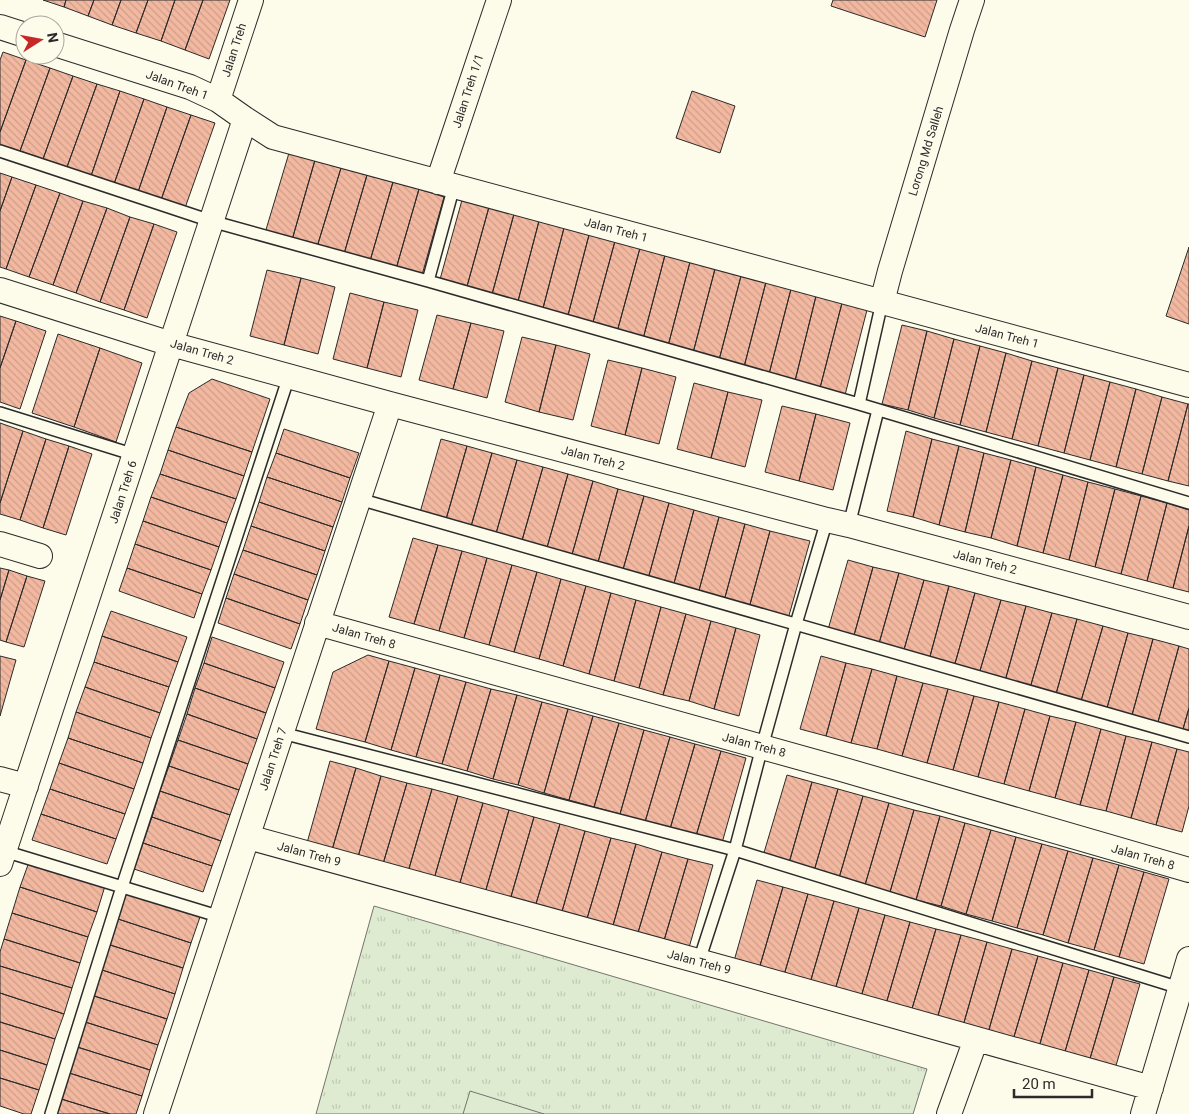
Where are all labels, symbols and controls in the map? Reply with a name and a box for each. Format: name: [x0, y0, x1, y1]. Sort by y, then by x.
north arrow: [15, 15, 65, 65]
street label: Jalan Treh: [219, 21, 249, 79]
text: N: [44, 31, 62, 44]
street label: Jalan Treh 1/1: [449, 52, 487, 130]
street label: Jalan Treh 1: [144, 67, 210, 103]
street label: Lorong Md Salleh: [906, 104, 946, 198]
street label: Jalan Treh 1: [583, 215, 649, 245]
street label: Jalan Treh 1: [974, 321, 1040, 351]
street label: Jalan Treh 2: [169, 336, 236, 368]
street label: Jalan Treh 2: [560, 443, 627, 473]
street label: Jalan Treh 6: [106, 459, 140, 525]
street label: Jalan Treh 2: [952, 547, 1019, 577]
street label: Jalan Treh 8: [331, 620, 398, 652]
street label: Jalan Treh 7: [256, 726, 290, 792]
street label: Jalan Treh 8: [721, 730, 788, 760]
street label: Jalan Treh 9: [276, 839, 342, 869]
street label: Jalan Treh 8: [1110, 841, 1177, 873]
street label: Jalan Treh 9: [666, 947, 732, 977]
scale bar: [1014, 1066, 1092, 1098]
text: 20 m: [1022, 1075, 1056, 1093]

